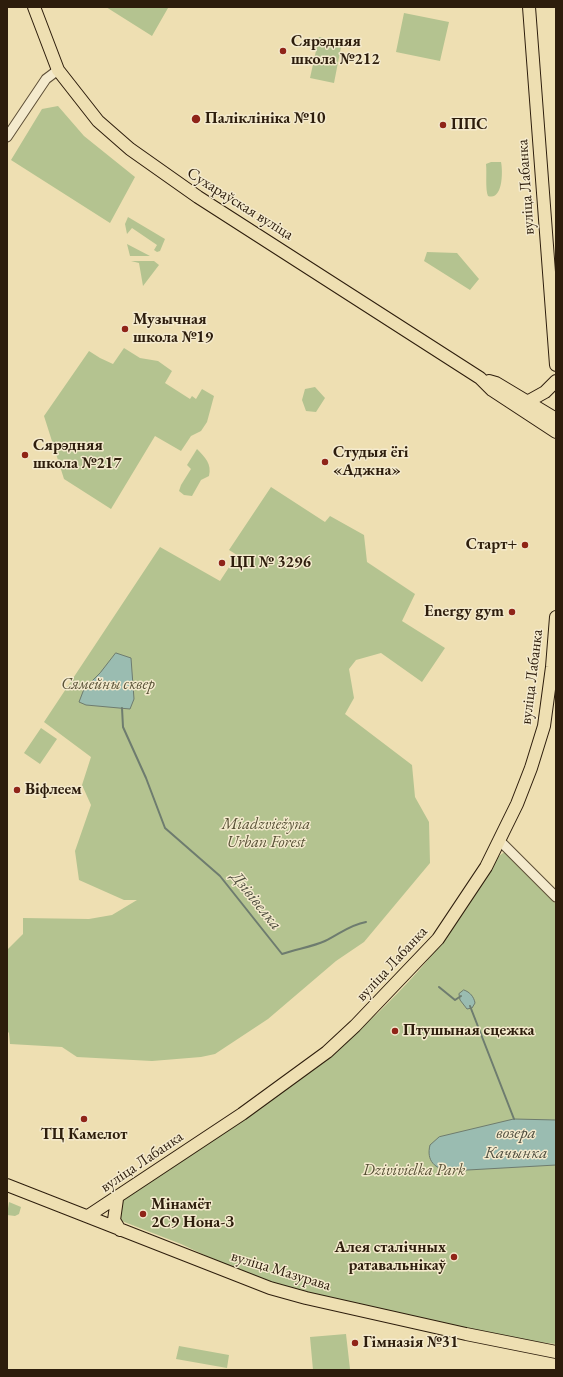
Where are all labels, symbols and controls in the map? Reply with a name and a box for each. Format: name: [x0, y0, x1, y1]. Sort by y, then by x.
place label: Сярэдняя школа №212: [291, 32, 380, 70]
marker: Сярэдняя школа №212: [278, 46, 288, 56]
place label: Паліклініка №10: [205, 109, 325, 129]
marker: Паліклініка №10: [190, 113, 202, 125]
place label: ППС: [451, 115, 488, 135]
marker: ППС: [438, 120, 448, 130]
street label: вуліца Лабанка: [513, 139, 539, 235]
street label: Сухараўская вуліца: [183, 164, 297, 244]
place label: Музычная школа №19: [133, 310, 213, 348]
marker: Музычная школа №19: [120, 324, 130, 334]
place label: Сярэдняя школа №217: [33, 436, 122, 474]
place label: Студыя ёгі «Аджна»: [333, 443, 409, 481]
marker: Сярэдняя школа №217: [20, 450, 30, 460]
marker: Студыя ёгі «Аджна»: [320, 457, 330, 467]
place label: Старт+: [466, 535, 517, 555]
marker: Старт+: [520, 540, 530, 550]
place label: ЦП № 3296: [230, 553, 311, 573]
marker: ЦП № 3296: [217, 558, 227, 568]
place label: Energy gym: [424, 602, 504, 622]
marker: Energy gym: [507, 607, 517, 617]
street label: вуліца Лабанка: [517, 628, 547, 726]
park label: Сямейны сквер: [61, 675, 155, 695]
place label: Віфлеем: [25, 780, 82, 800]
marker: Віфлеем: [12, 785, 22, 795]
park label: Miadzviežyna Urban Forest: [222, 815, 310, 853]
water label: Дзівівелка: [226, 868, 286, 934]
street label: вуліца Лабанка: [352, 922, 432, 1006]
place label: Птушыная сцежка: [403, 1021, 535, 1041]
marker: Птушыная сцежка: [390, 1026, 400, 1036]
marker: ТЦ Камелот: [79, 1114, 89, 1124]
water label: возера Качынка: [485, 1123, 547, 1163]
place label: ТЦ Камелот: [41, 1125, 127, 1145]
street label: вуліца Лабанка: [97, 1127, 187, 1197]
park label: Dzivivielka Park: [363, 1161, 465, 1181]
place label: Мінамёт 2С9 Нона-З: [151, 1195, 234, 1233]
marker: Мінамёт 2С9 Нона-З: [138, 1209, 148, 1219]
place label: Алея сталічных ратавальнікаў: [335, 1238, 446, 1276]
street label: вуліца Мазурава: [229, 1247, 333, 1295]
marker: Алея сталічных ратавальнікаў: [449, 1252, 459, 1262]
place label: Гімназія №31: [363, 1333, 458, 1353]
marker: Гімназія №31: [350, 1338, 360, 1348]

